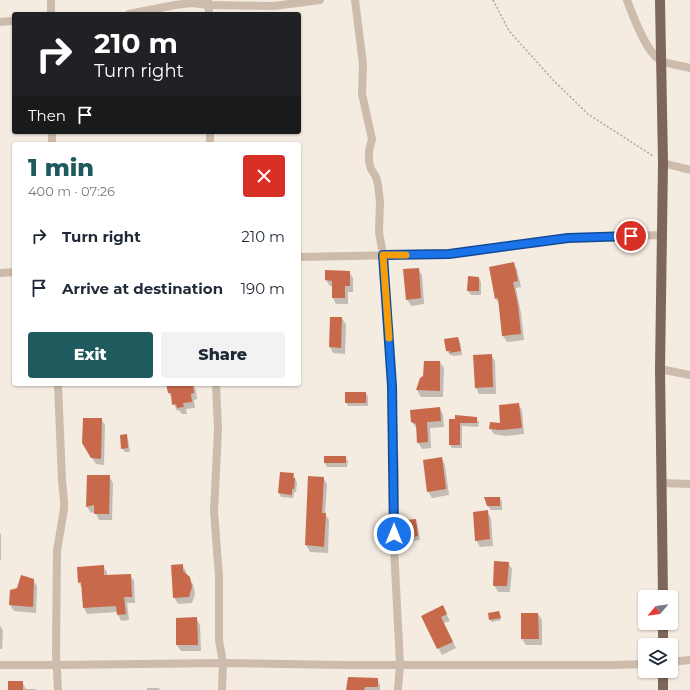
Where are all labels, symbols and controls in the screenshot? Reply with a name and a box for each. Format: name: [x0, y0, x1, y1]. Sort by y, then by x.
text: 210 m: [94, 26, 178, 60]
icon: right: [28, 28, 80, 80]
text: Turn right: [94, 60, 184, 82]
icon: arrive: [74, 104, 96, 126]
text: Then: [28, 106, 66, 125]
text: 1 min: [28, 153, 94, 182]
button: close: [243, 155, 285, 197]
text: 400 m · 07:26: [28, 183, 115, 199]
pin: [614, 219, 648, 253]
icon: right: [28, 225, 50, 247]
icon: arrive: [620, 225, 642, 247]
text: Turn right: [62, 227, 141, 246]
text: 210 m: [241, 227, 285, 246]
icon: arrive: [28, 277, 50, 299]
text: Arrive at destination: [62, 279, 223, 298]
text: 190 m: [241, 279, 285, 298]
button: Exit: [28, 332, 153, 378]
button: Share: [161, 332, 285, 378]
position arrow: [373, 513, 415, 555]
north arrow: [638, 590, 678, 630]
map controls: [638, 590, 678, 678]
button: layers: [638, 638, 678, 678]

